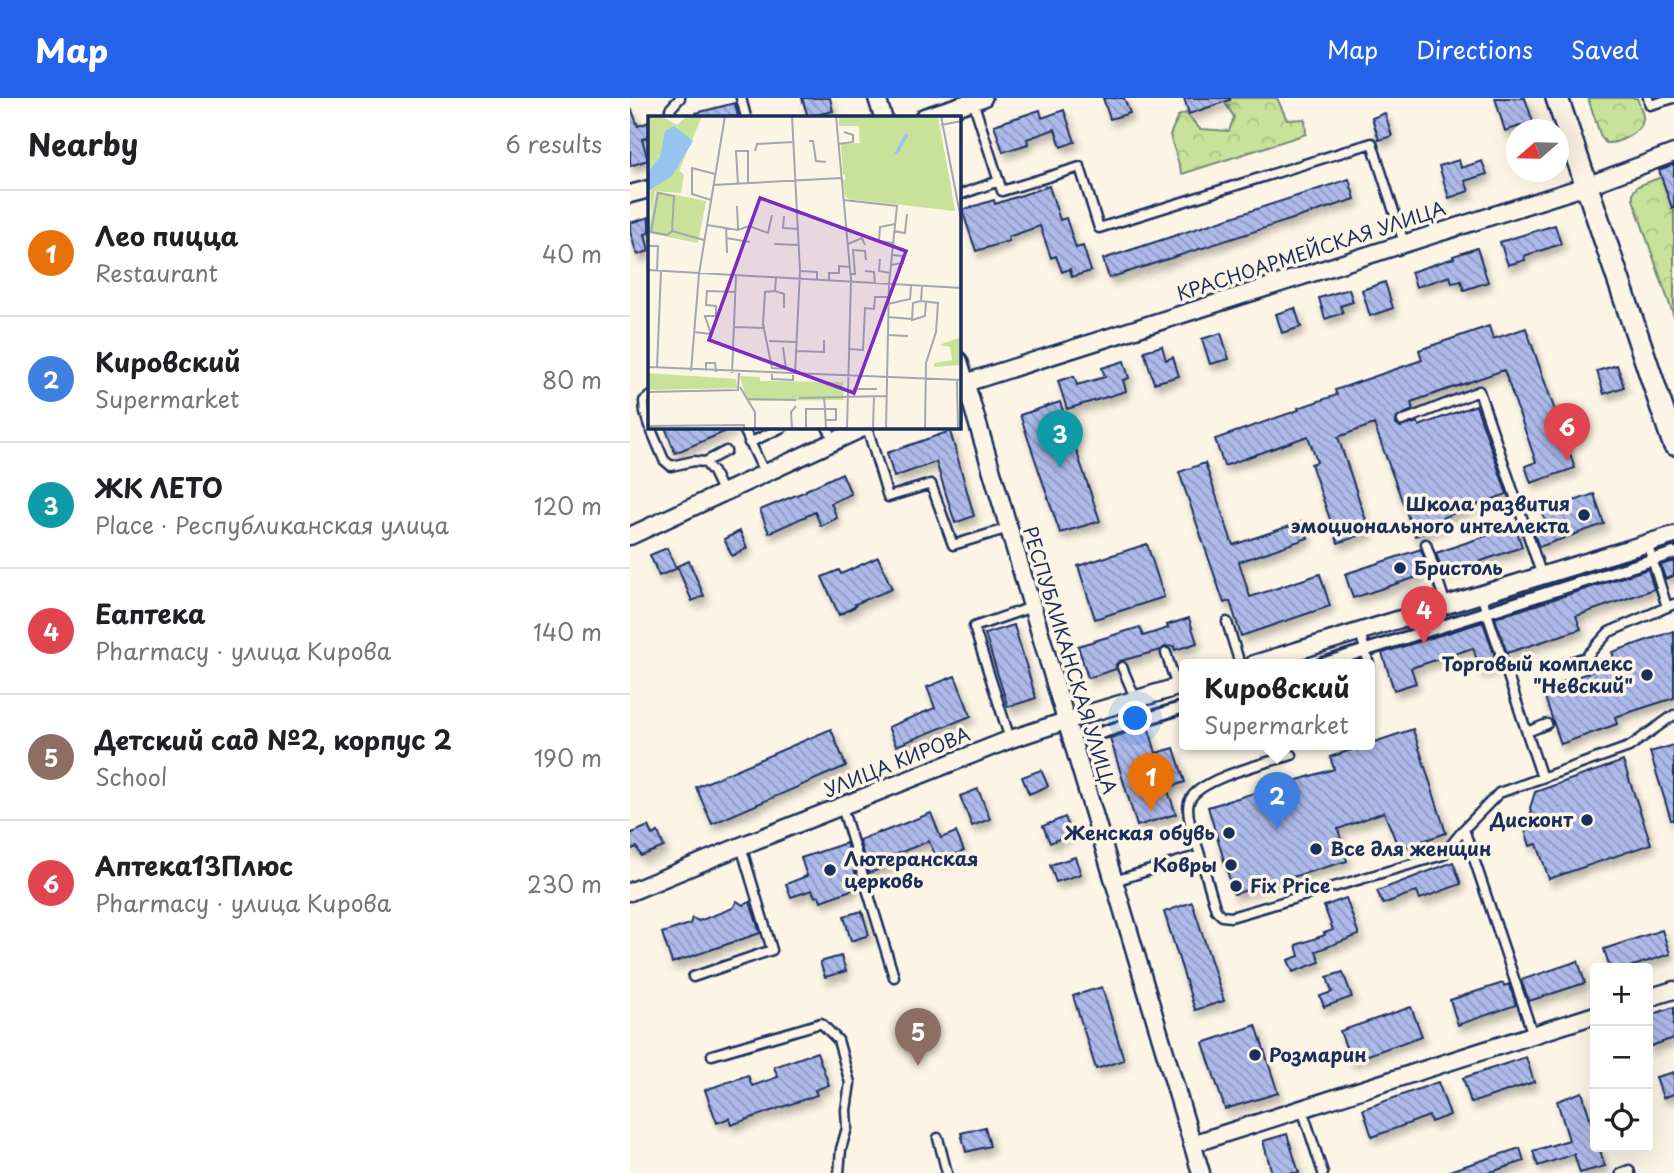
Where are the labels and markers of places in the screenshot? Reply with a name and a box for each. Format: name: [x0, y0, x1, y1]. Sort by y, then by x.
pin: 6: [1544, 403, 1590, 461]
pin: 3: [1037, 410, 1083, 468]
place label: Школа развития эмоционального интеллекта: [1291, 489, 1570, 539]
marker: Школа развития эмоционального интеллекта: [1576, 507, 1592, 523]
place label: Бристоль: [1414, 553, 1503, 581]
marker: Бристоль: [1392, 560, 1408, 576]
pin: 4: [1401, 586, 1447, 644]
place label: Торговый комплекс "Невский": [1442, 649, 1633, 699]
marker: Торговый комплекс "Невский": [1639, 667, 1655, 683]
pin: 1: [1128, 753, 1174, 811]
pin: 2: [1254, 772, 1300, 830]
place label: Дисконт: [1489, 805, 1574, 833]
marker: Дисконт: [1579, 812, 1595, 828]
place label: Женская обувь: [1063, 818, 1215, 846]
marker: Женская обувь: [1221, 825, 1237, 841]
place label: Все для женщин: [1330, 834, 1491, 862]
marker: Все для женщин: [1308, 841, 1324, 857]
place label: Лютеранская церковь: [844, 844, 979, 894]
place label: Ковры: [1153, 850, 1217, 878]
marker: Ковры: [1223, 857, 1239, 873]
marker: Лютеранская церковь: [822, 862, 838, 878]
place label: Fix Price: [1250, 871, 1330, 899]
marker: Fix Price: [1228, 878, 1244, 894]
pin: 5: [895, 1008, 941, 1066]
place label: Розмарин: [1269, 1040, 1367, 1068]
marker: Розмарин: [1247, 1047, 1263, 1063]

